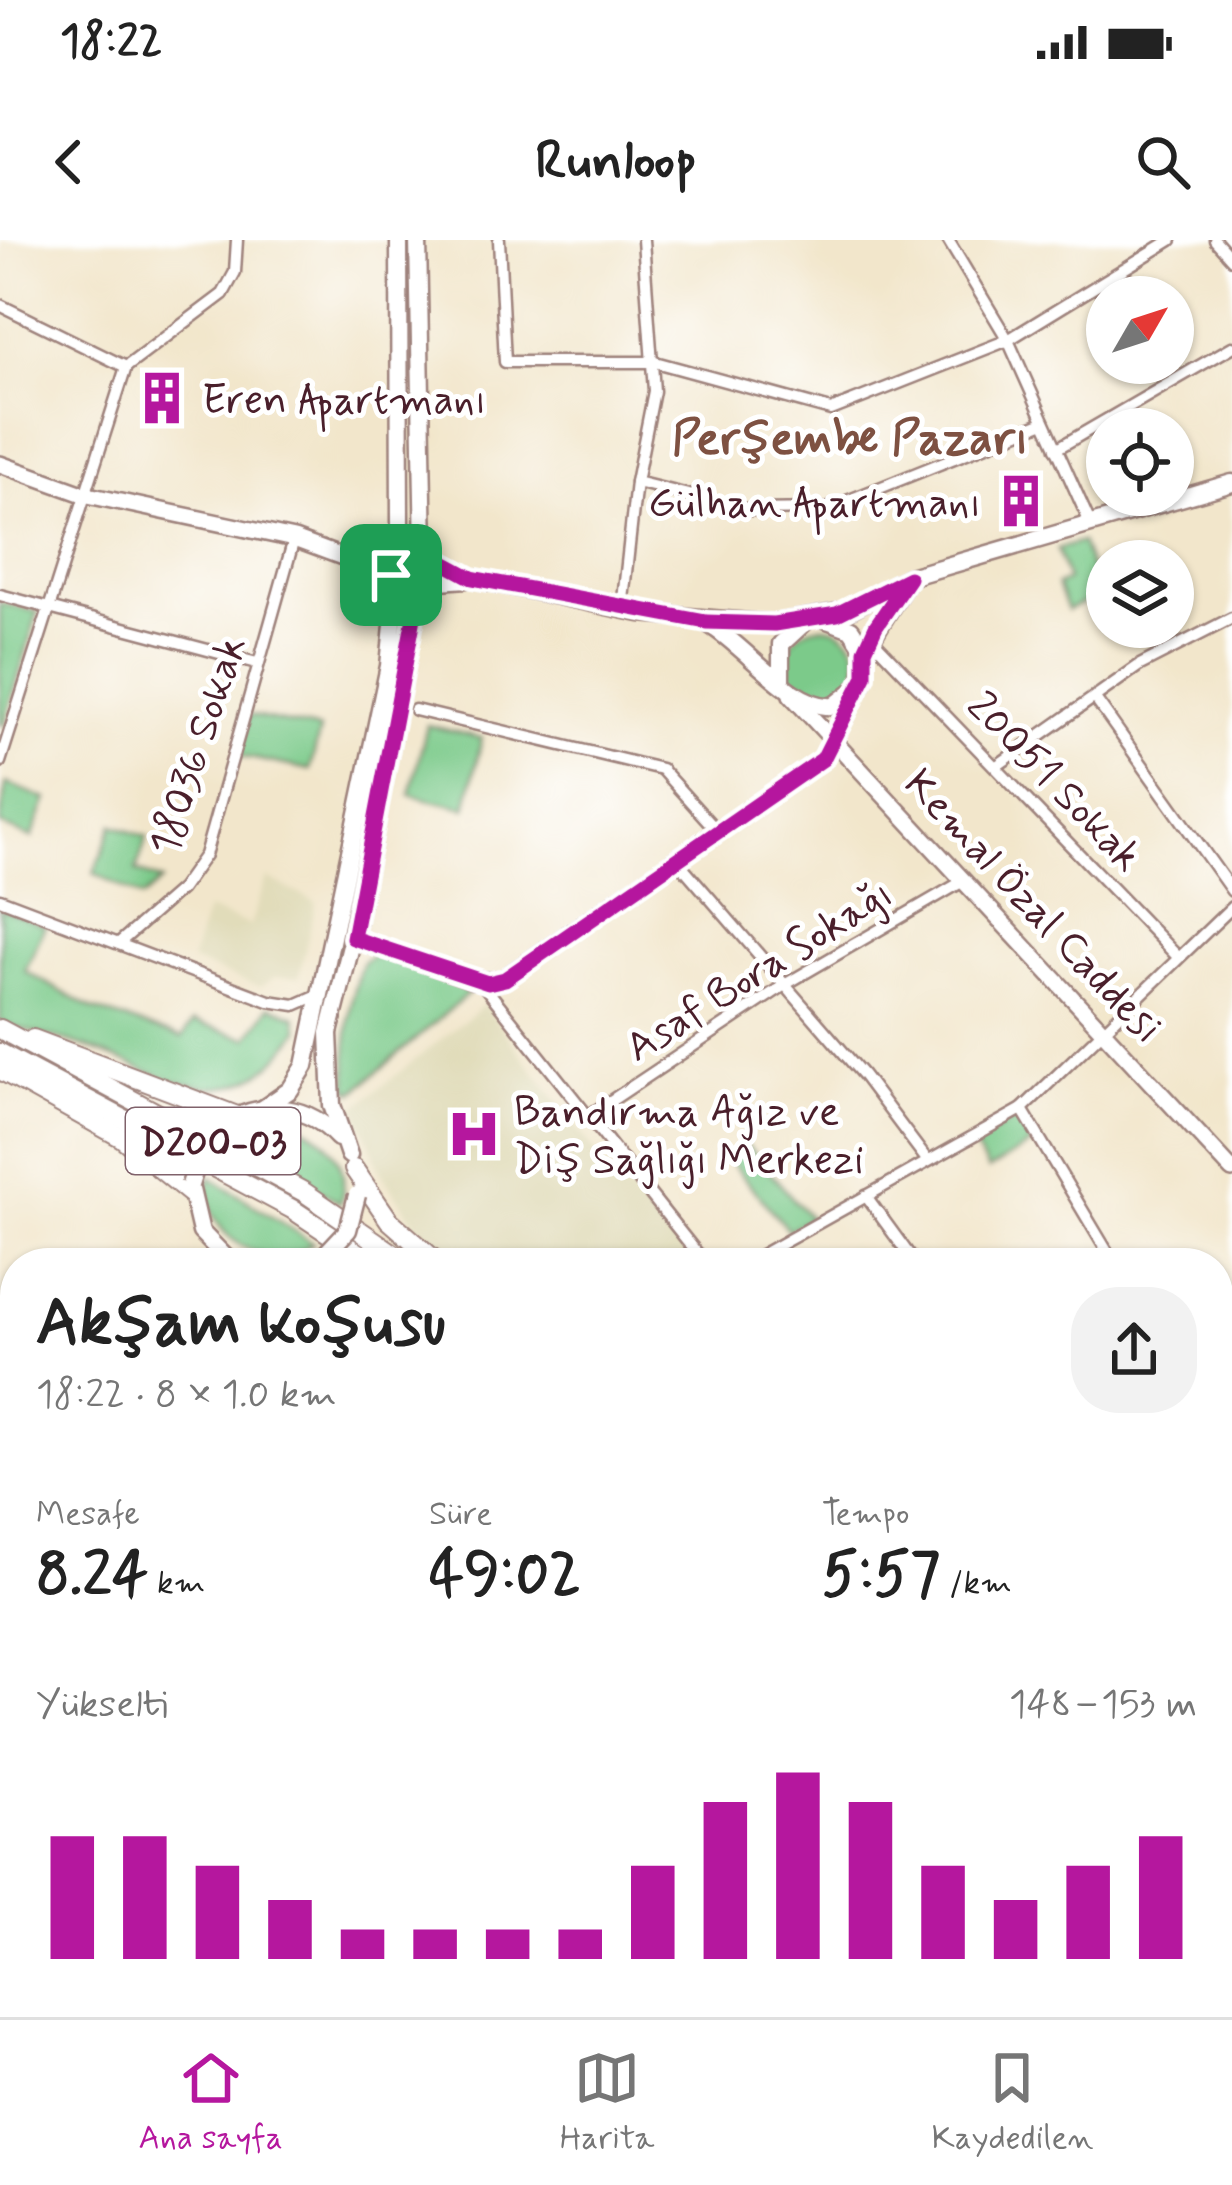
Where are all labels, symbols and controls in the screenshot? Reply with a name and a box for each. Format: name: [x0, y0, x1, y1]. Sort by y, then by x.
text: 18:22: [60, 13, 163, 72]
text: Runloop: [535, 127, 697, 198]
icon: back: [36, 129, 102, 195]
icon: search: [1130, 129, 1196, 195]
north arrow: [1086, 276, 1194, 384]
map controls: [1086, 276, 1194, 648]
building icon: Eren Apartmanı: [133, 369, 191, 427]
place label: Eren Apartmanı: [202, 374, 486, 433]
district label: Perşembe Pazarı: [672, 408, 1028, 471]
button: locate: [1086, 408, 1194, 516]
building icon: Gülhan Apartmanı: [992, 472, 1050, 530]
place label: Gülhan Apartmanı: [648, 477, 981, 536]
pin: [340, 524, 442, 626]
button: layers: [1086, 540, 1194, 648]
icon: arrive: [358, 542, 424, 608]
street label: 18036 Sokak: [138, 630, 261, 862]
street label: 20051 Sokak: [954, 680, 1153, 885]
street label: Kemal Özal Caddesi: [891, 758, 1174, 1056]
street label: Asaf Bora Sokağı: [616, 868, 904, 1076]
place label: Bandırma Ağız ve Diş Sağlığı Merkezi: [514, 1086, 864, 1189]
hospital icon: Bandırma Ağız ve Diş Sağlığı Merkezi: [445, 1105, 503, 1163]
road number: D200-03: [126, 1108, 300, 1174]
text: Akşam koşusu: [36, 1282, 446, 1368]
button: share: [1071, 1287, 1197, 1413]
text: 18:22 · 8 × 1.0 km: [36, 1370, 337, 1421]
text: Mesafe: [36, 1493, 140, 1537]
text: Süre: [429, 1493, 492, 1537]
text: Tempo: [822, 1493, 909, 1537]
text: 8.24: [36, 1537, 148, 1616]
text: 49:02: [429, 1537, 581, 1616]
text: 5:57: [822, 1537, 940, 1616]
text: km: [148, 1562, 205, 1606]
text: /km: [940, 1562, 1012, 1606]
text: Yükselti: [36, 1680, 168, 1731]
text: 148–153 m: [1009, 1680, 1197, 1731]
tab: Ana sayfa: [139, 2045, 283, 2161]
tab: Harita: [560, 2045, 654, 2161]
tab: Kaydedilen: [931, 2045, 1093, 2161]

